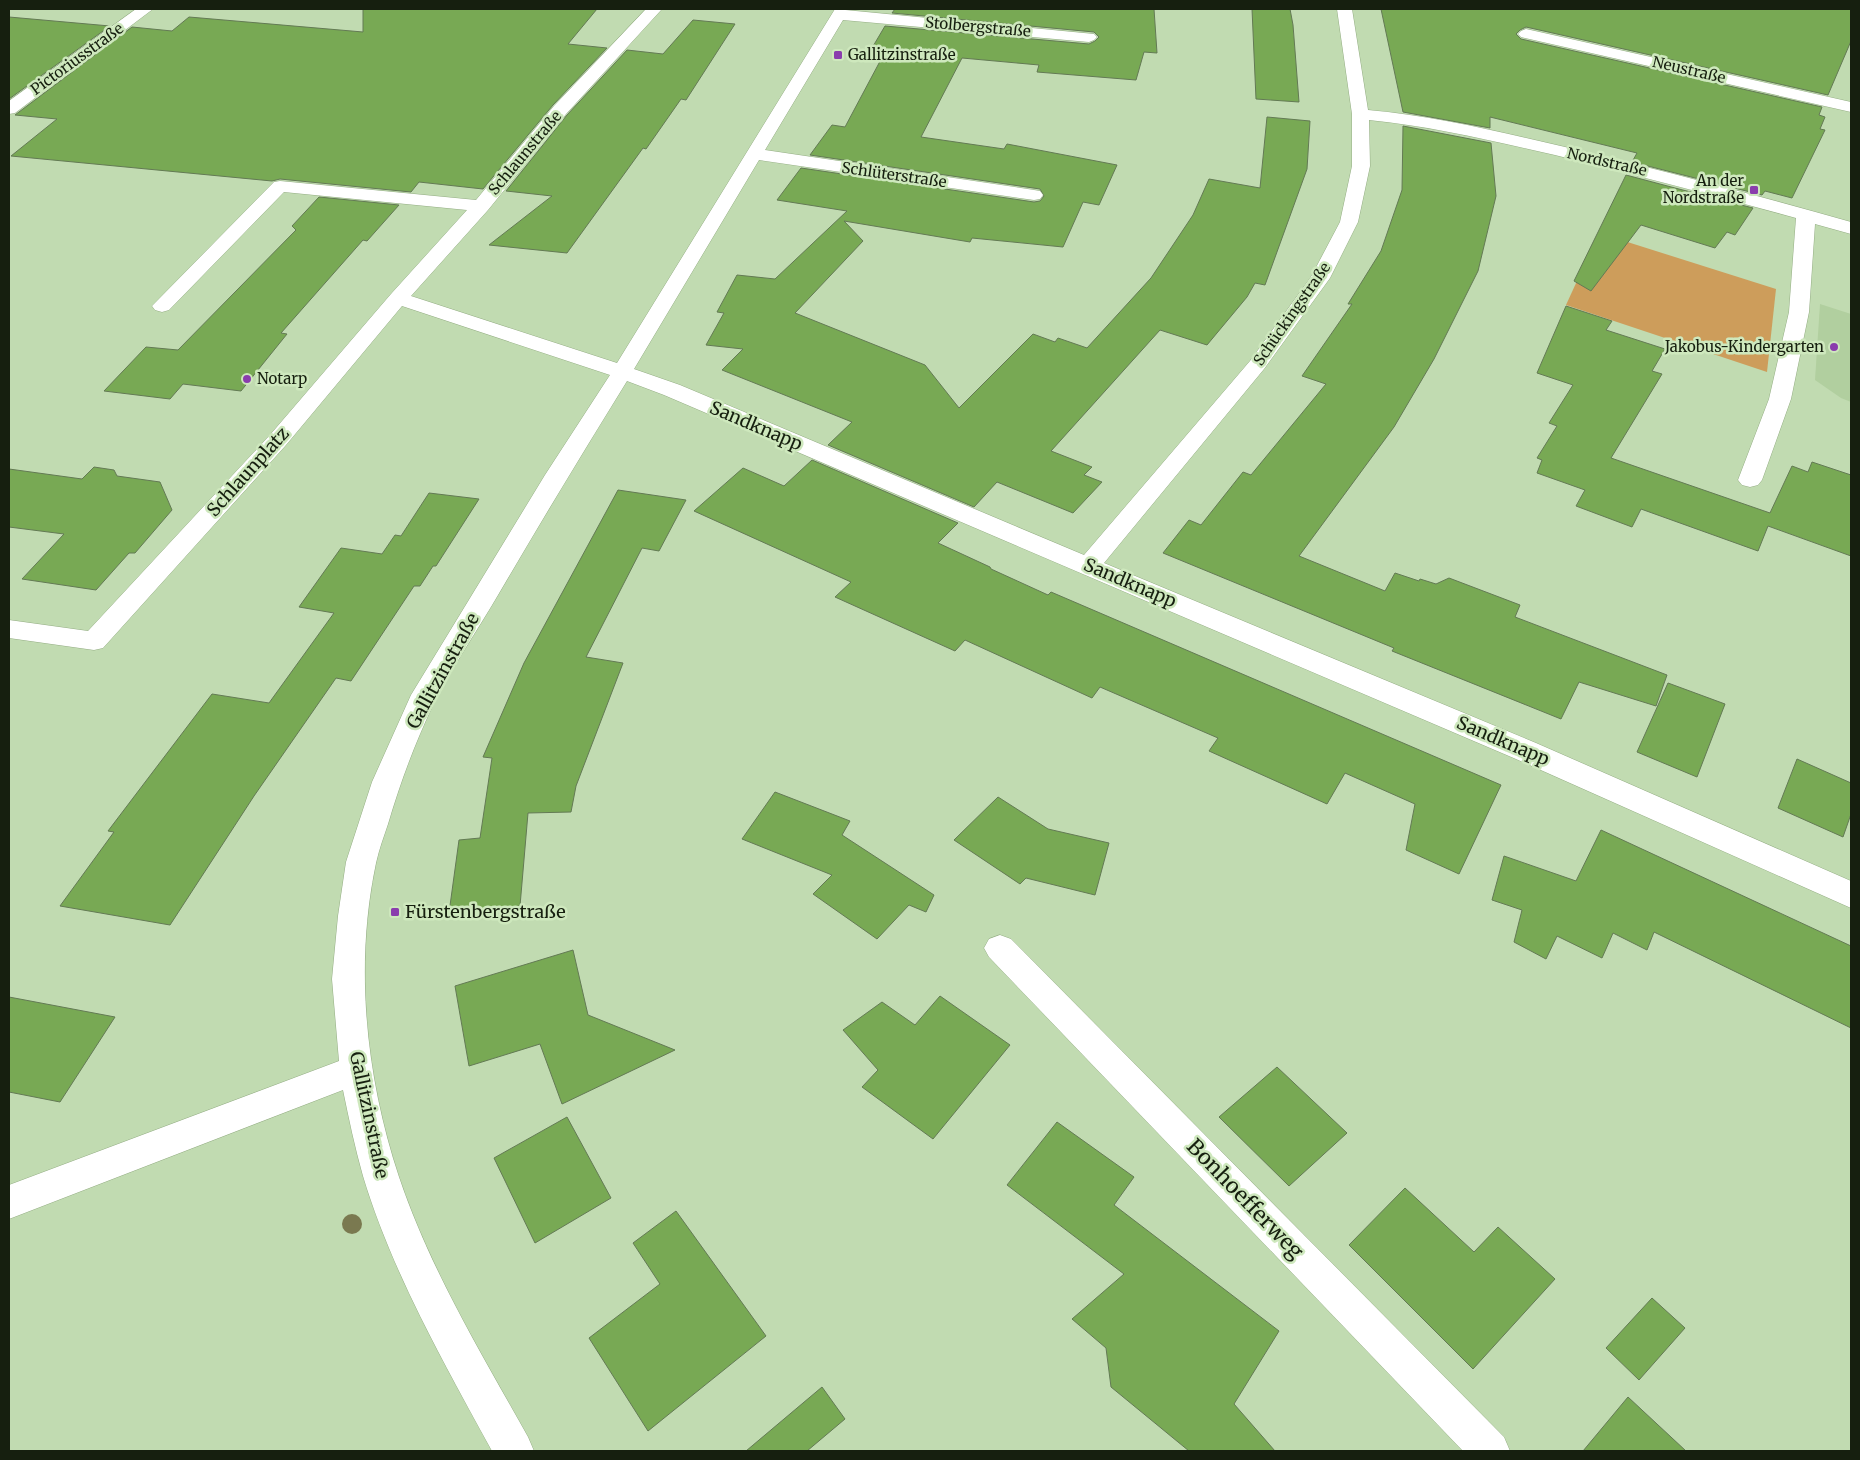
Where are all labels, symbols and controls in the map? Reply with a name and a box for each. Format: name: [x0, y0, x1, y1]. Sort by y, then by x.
street label: Stolbergstraße: [924, 12, 1032, 41]
street label: Pictoriusstraße: [27, 18, 127, 99]
place label: Gallitzinstraße: [848, 45, 956, 64]
marker: Gallitzinstraße: [832, 49, 844, 61]
street label: Neustraße: [1651, 52, 1728, 87]
street label: Schlaunstraße: [484, 107, 565, 199]
street label: Nordstraße: [1565, 143, 1649, 180]
street label: Schlüterstraße: [840, 158, 948, 191]
place label: An der Nordstraße: [1663, 171, 1744, 207]
marker: An der Nordstraße: [1748, 184, 1760, 196]
street label: Schückingstraße: [1249, 258, 1334, 369]
place label: Jakobus-Kindergarten: [1664, 337, 1824, 356]
marker: Jakobus-Kindergarten: [1828, 341, 1840, 353]
place label: Notarp: [257, 369, 307, 388]
marker: Notarp: [241, 373, 253, 385]
street label: Sandknapp: [706, 396, 806, 455]
street label: Schlaunplatz: [202, 422, 294, 521]
street label: Sandknapp: [1080, 553, 1180, 612]
street label: Gallitzinstraße: [401, 609, 484, 733]
street label: Sandknapp: [1453, 711, 1553, 770]
place label: Fürstenbergstraße: [405, 900, 566, 923]
marker: Fürstenbergstraße: [389, 906, 401, 918]
street label: Gallitzinstraße: [345, 1049, 394, 1180]
street label: Bonhoefferweg: [1181, 1133, 1310, 1265]

